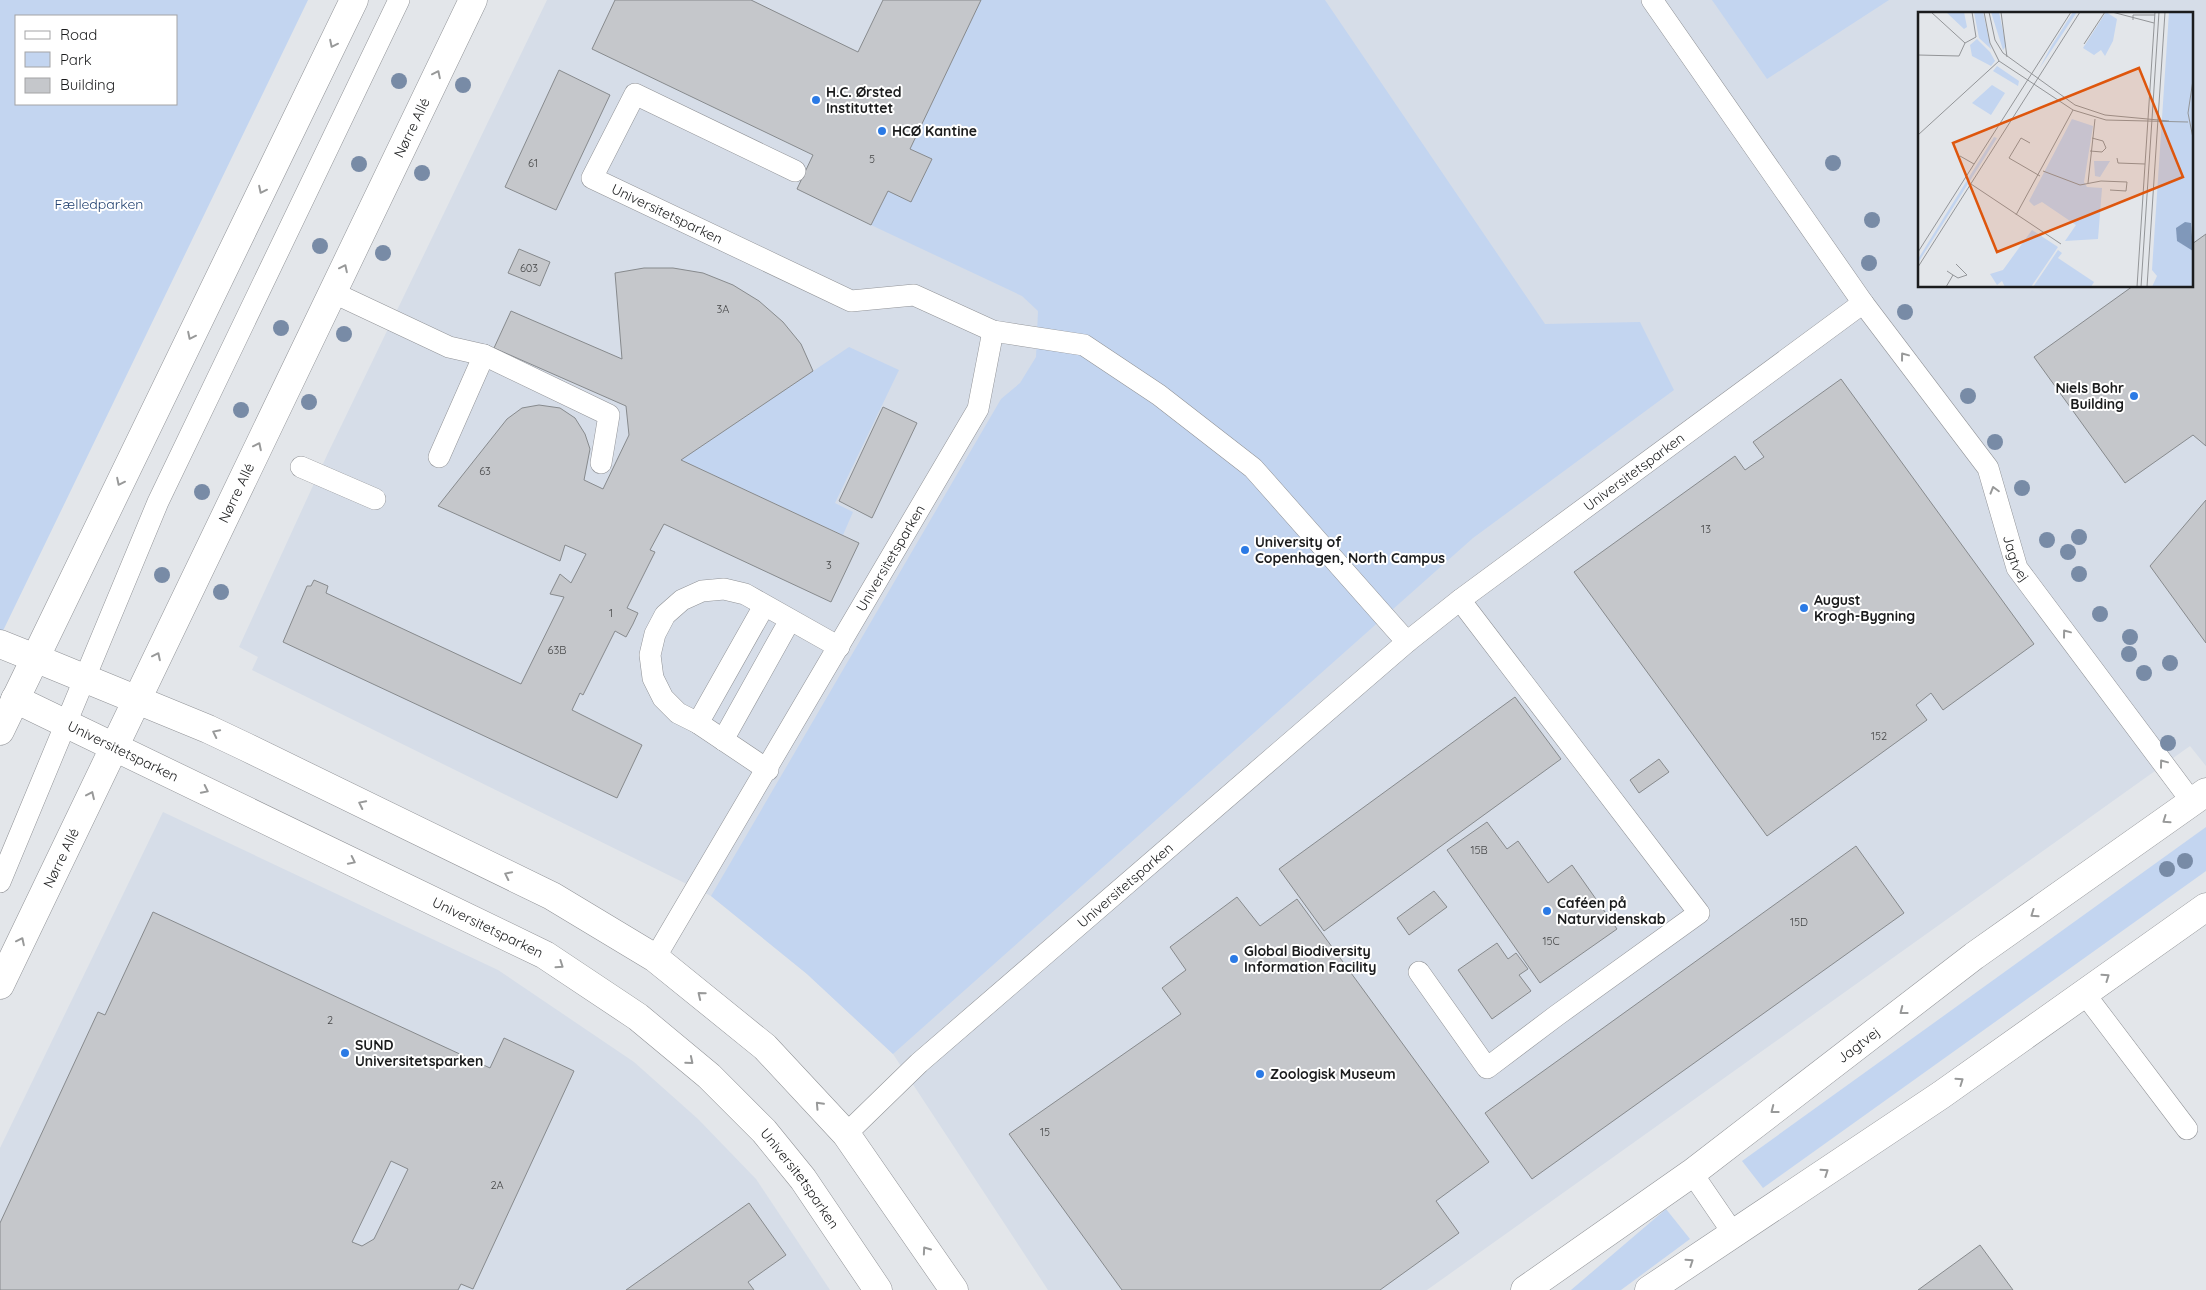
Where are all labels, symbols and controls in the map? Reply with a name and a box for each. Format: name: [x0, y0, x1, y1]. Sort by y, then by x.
inset map: [1918, 12, 2194, 288]
legend: [15, 15, 178, 105]
text: Road: [60, 25, 97, 44]
one-way arrow: [329, 39, 339, 48]
text: Park: [60, 50, 92, 69]
one-way arrow: [431, 70, 441, 79]
text: Building: [60, 75, 115, 94]
place label: H.C. Ørsted Instituttet: [826, 83, 902, 117]
marker: H.C. Ørsted Instituttet: [810, 94, 822, 106]
street label: Nørre Allé: [390, 95, 434, 161]
place label: HCØ Kantine: [892, 122, 977, 140]
marker: HCØ Kantine: [876, 125, 888, 137]
house number: 5: [869, 152, 875, 166]
house number: 61: [528, 156, 538, 170]
street label: Universitetsparken: [608, 180, 726, 248]
one-way arrow: [258, 185, 268, 194]
park label: Fælledparken: [55, 195, 143, 213]
house number: 603: [520, 261, 538, 275]
one-way arrow: [337, 264, 348, 273]
house number: 3A: [717, 302, 729, 316]
one-way arrow: [187, 331, 197, 340]
one-way arrow: [1901, 353, 1909, 362]
place label: Niels Bohr Building: [2056, 379, 2124, 413]
marker: Niels Bohr Building: [2128, 390, 2140, 402]
street label: Universitetsparken: [1580, 429, 1688, 515]
one-way arrow: [252, 442, 262, 451]
street label: Nørre Allé: [214, 460, 258, 526]
house number: 63: [479, 464, 491, 478]
one-way arrow: [116, 477, 126, 486]
one-way arrow: [1990, 486, 2000, 494]
street label: Universitetsparken: [852, 501, 929, 615]
house number: 13: [1701, 522, 1711, 536]
place label: University of Copenhagen, North Campus: [1255, 533, 1445, 567]
street label: Jagtvej: [1999, 533, 2033, 586]
marker: University of Copenhagen, North Campus: [1239, 544, 1251, 556]
house number: 3: [826, 558, 832, 572]
place label: August Krogh-Bygning: [1814, 591, 1915, 625]
marker: August Krogh-Bygning: [1798, 602, 1810, 614]
house number: 1: [609, 606, 613, 620]
one-way arrow: [2063, 629, 2072, 639]
house number: 63B: [548, 643, 566, 657]
one-way arrow: [151, 652, 162, 661]
street label: Universitetsparken: [65, 717, 181, 786]
one-way arrow: [212, 729, 221, 739]
house number: 152: [1871, 729, 1887, 743]
one-way arrow: [2161, 760, 2169, 769]
one-way arrow: [200, 784, 209, 795]
one-way arrow: [85, 791, 95, 800]
one-way arrow: [358, 800, 367, 810]
one-way arrow: [2162, 814, 2172, 823]
street label: Nørre Allé: [39, 825, 83, 891]
street label: Universitetsparken: [1073, 839, 1177, 932]
house number: 15B: [1470, 843, 1488, 857]
one-way arrow: [346, 855, 355, 865]
one-way arrow: [504, 870, 513, 881]
street label: Universitetsparken: [429, 893, 546, 962]
place label: Caféen på Naturvidenskab: [1557, 894, 1666, 928]
marker: Caféen på Naturvidenskab: [1541, 905, 1553, 917]
one-way arrow: [2030, 908, 2039, 917]
house number: 15D: [1790, 915, 1808, 929]
house number: 15C: [1542, 934, 1560, 948]
one-way arrow: [15, 937, 25, 946]
place label: Global Biodiversity Information Facility: [1244, 942, 1376, 976]
marker: Global Biodiversity Information Facility: [1228, 953, 1240, 965]
one-way arrow: [554, 959, 563, 968]
one-way arrow: [2100, 974, 2110, 983]
one-way arrow: [697, 991, 706, 1000]
one-way arrow: [1899, 1005, 1909, 1014]
house number: 2: [327, 1013, 333, 1027]
street label: Jagtvej: [1834, 1023, 1883, 1067]
place label: SUND Universitetsparken: [355, 1036, 483, 1070]
marker: SUND Universitetsparken: [339, 1047, 351, 1059]
one-way arrow: [685, 1055, 694, 1064]
place label: Zoologisk Museum: [1270, 1065, 1396, 1083]
marker: Zoologisk Museum: [1254, 1068, 1266, 1080]
one-way arrow: [1954, 1078, 1963, 1087]
one-way arrow: [816, 1102, 825, 1111]
one-way arrow: [1770, 1104, 1780, 1113]
street label: Universitetsparken: [756, 1125, 843, 1232]
house number: 15: [1040, 1125, 1050, 1139]
one-way arrow: [1819, 1169, 1828, 1178]
house number: 2A: [490, 1178, 504, 1192]
one-way arrow: [923, 1246, 932, 1256]
one-way arrow: [1684, 1259, 1693, 1268]

